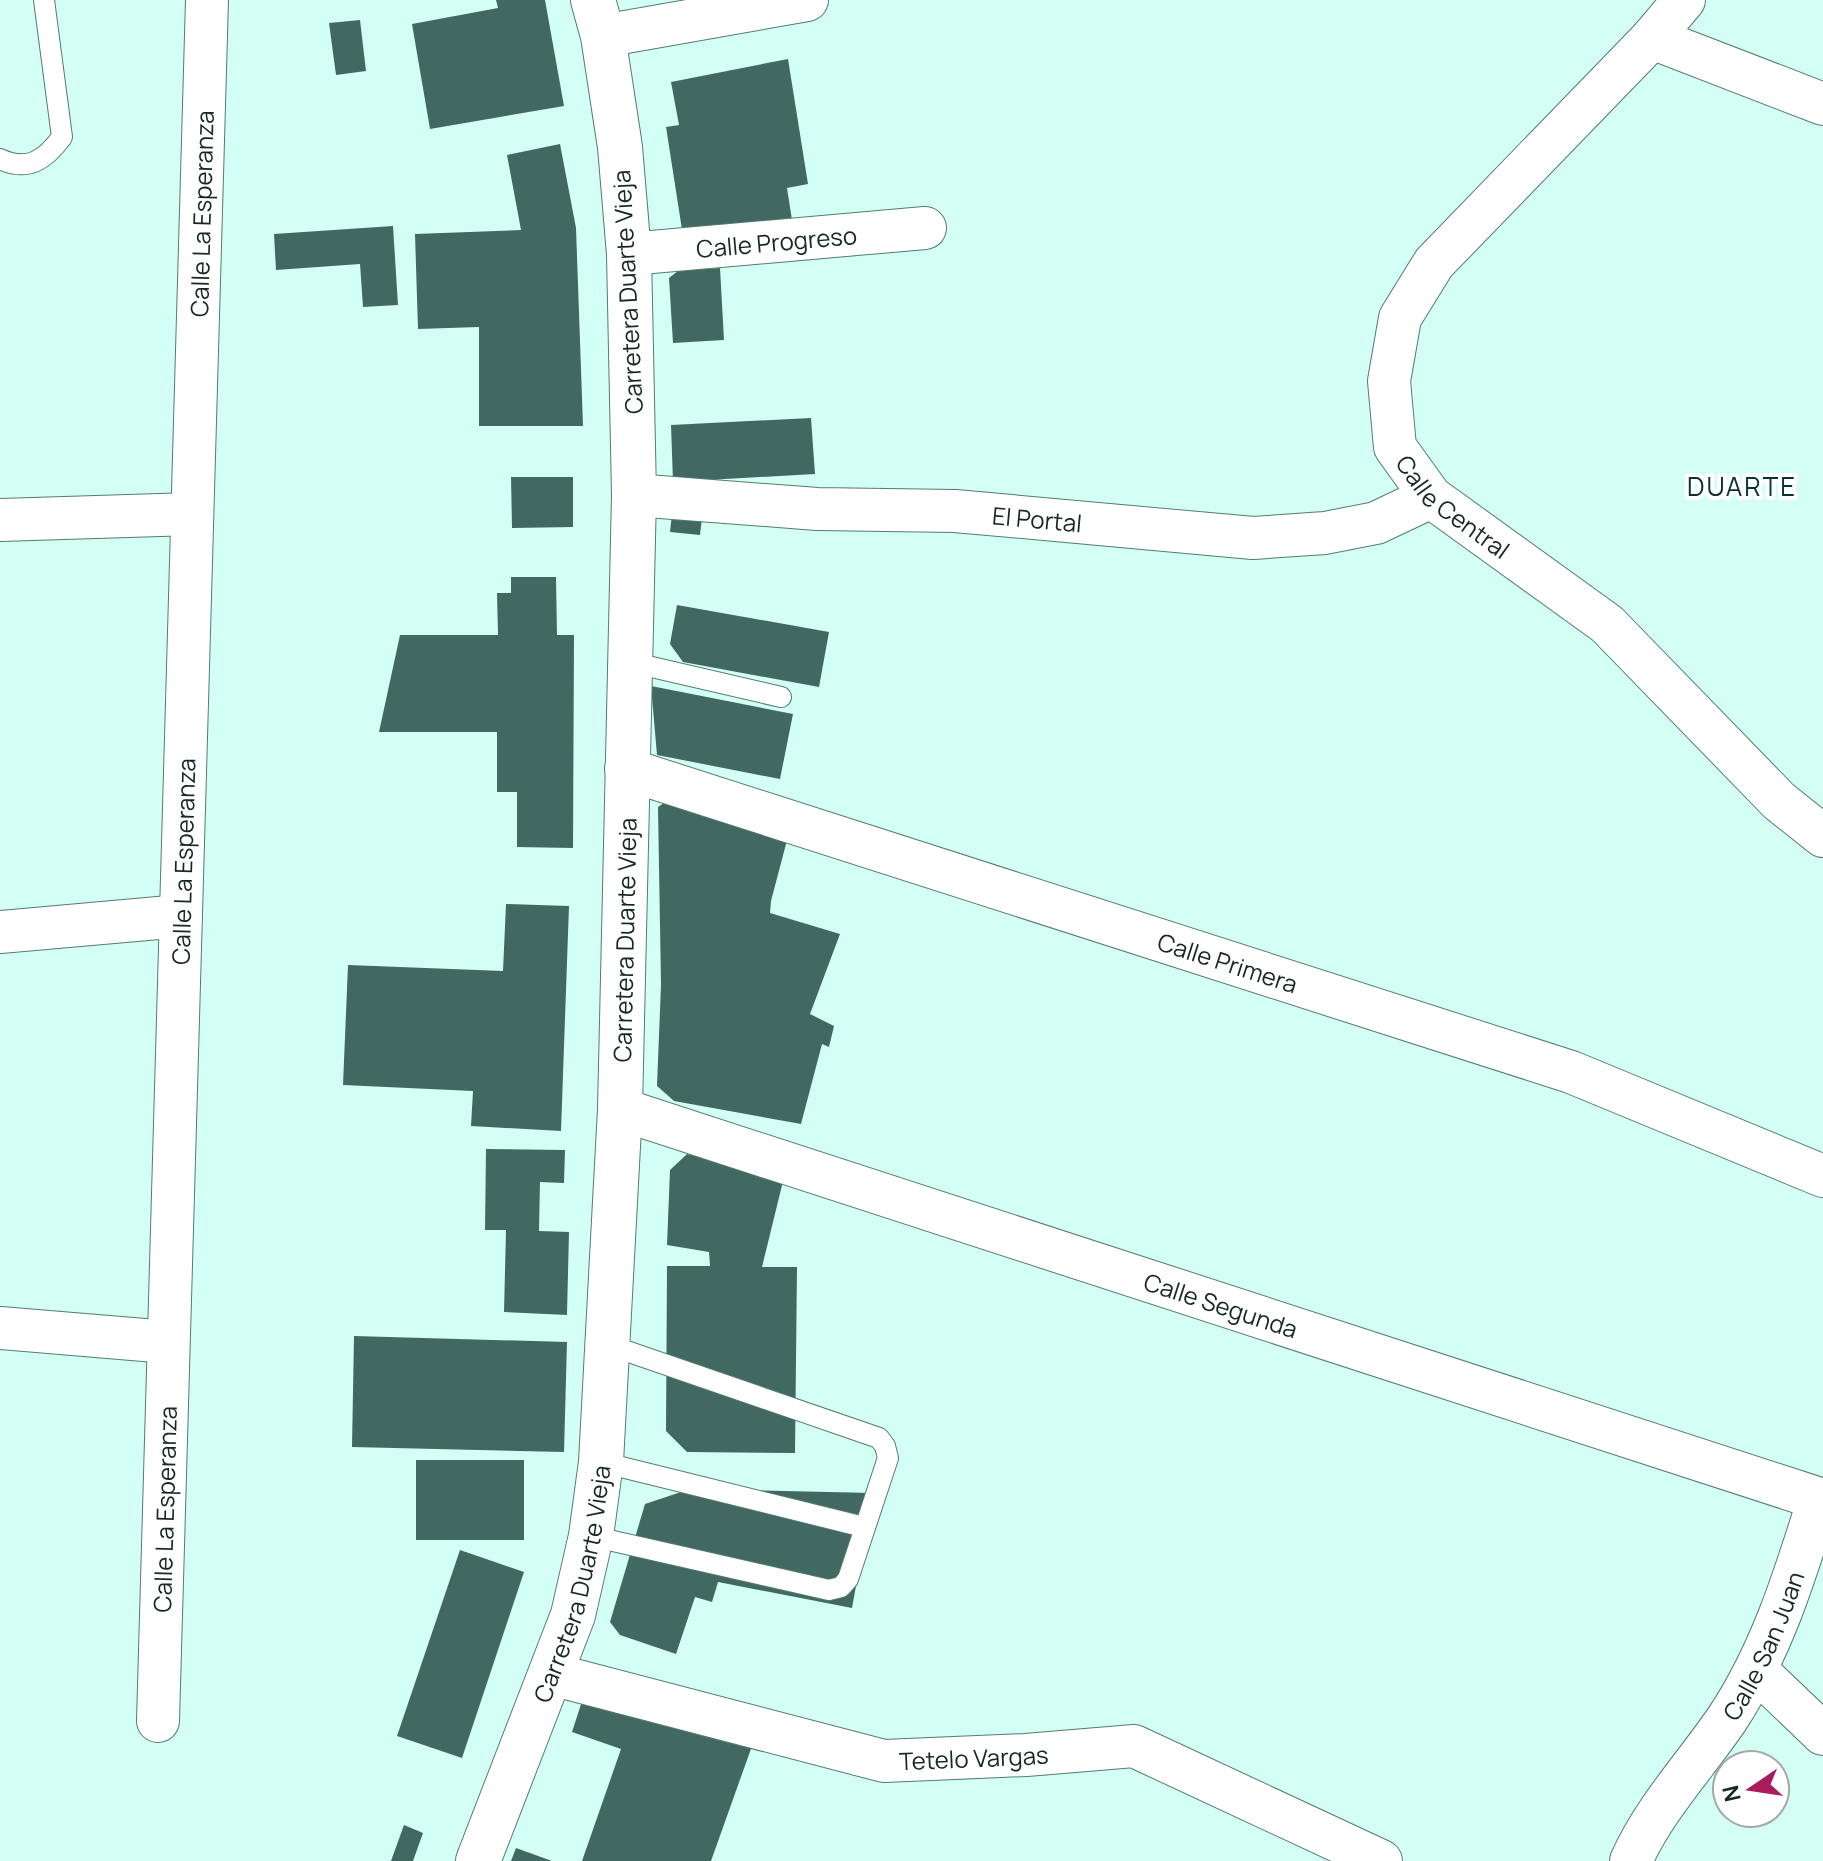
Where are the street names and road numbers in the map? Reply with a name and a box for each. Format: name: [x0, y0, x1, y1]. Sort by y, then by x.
street label: Calle La Esperanza: [181, 110, 220, 317]
street label: Carretera Duarte Vieja: [604, 169, 650, 415]
street label: Calle Progreso: [695, 218, 858, 265]
street label: Calle Central: [1389, 448, 1517, 565]
street label: El Portal: [991, 498, 1083, 539]
street label: Calle La Esperanza: [163, 758, 202, 965]
street label: Carretera Duarte Vieja: [605, 817, 643, 1063]
street label: Calle Primera: [1154, 924, 1302, 1000]
street label: Calle Segunda: [1140, 1264, 1302, 1345]
street label: Calle La Esperanza: [145, 1405, 183, 1613]
street label: Carretera Duarte Vieja: [524, 1463, 617, 1707]
street label: Calle San Juan: [1714, 1567, 1811, 1726]
street label: Tetelo Vargas: [898, 1737, 1050, 1777]

